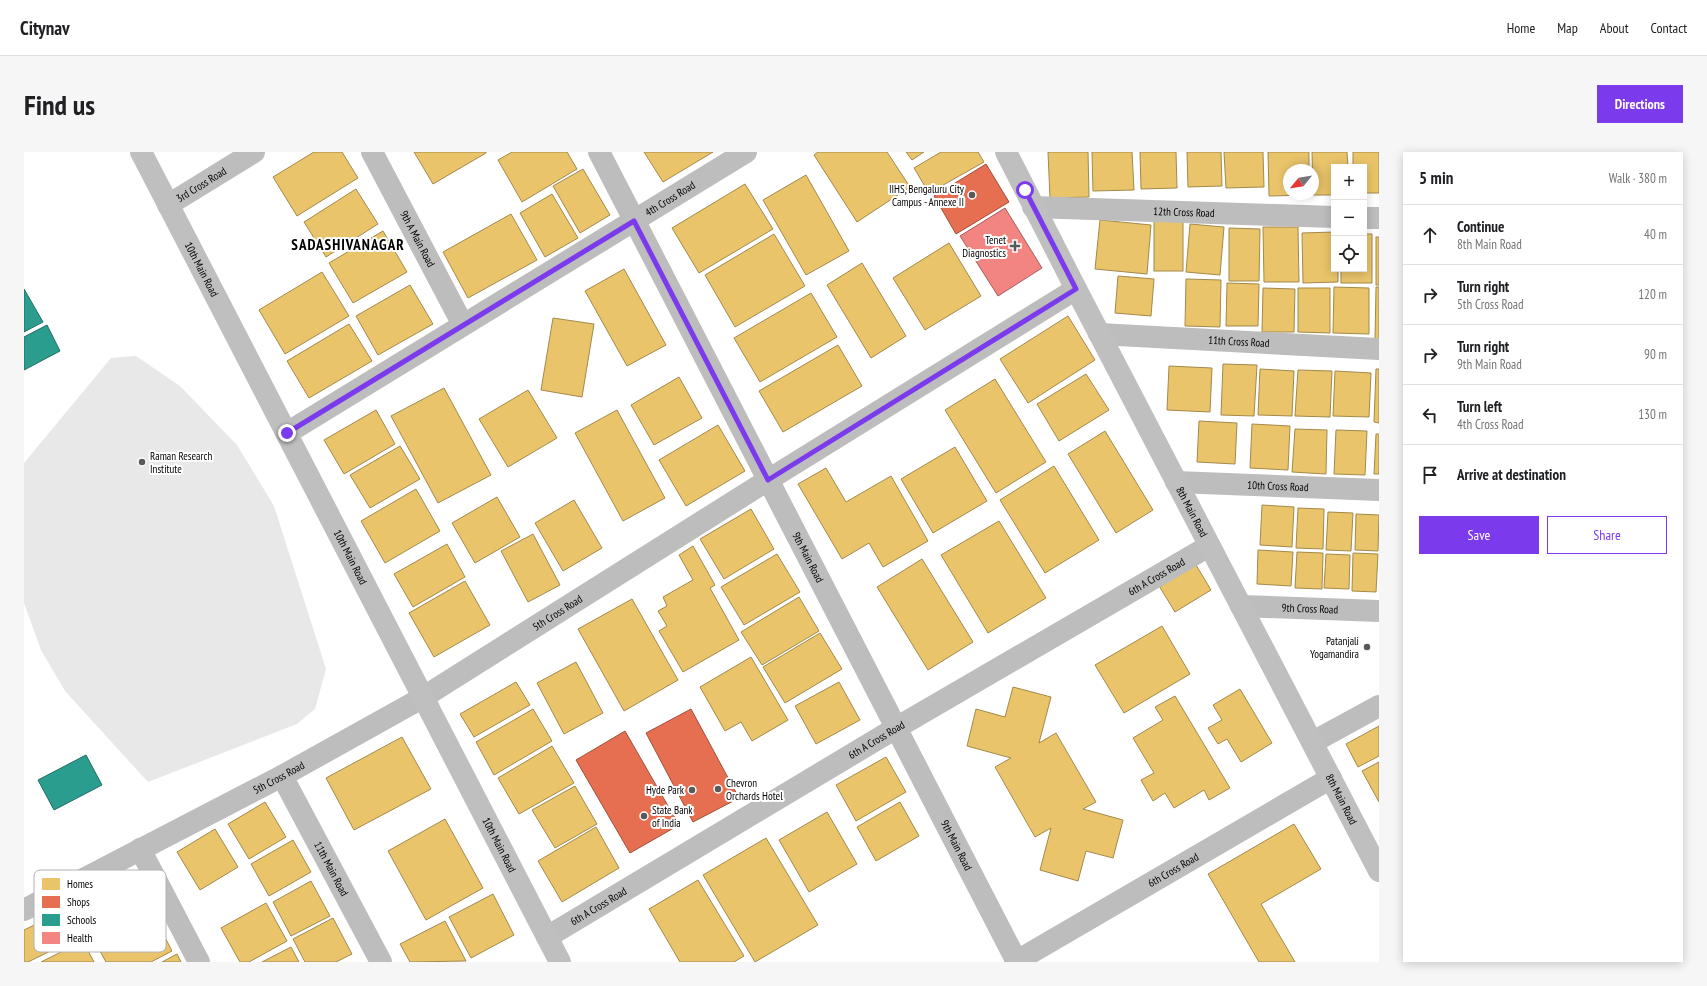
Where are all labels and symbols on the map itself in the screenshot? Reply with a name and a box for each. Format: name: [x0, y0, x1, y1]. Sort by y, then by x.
street label: 3rd Cross Road: [174, 164, 229, 205]
north arrow: [1283, 164, 1319, 200]
street label: 4th Cross Road: [642, 178, 698, 219]
route start: [1016, 181, 1034, 199]
place label: IIHS, Bengaluru City Campus - Annexe II: [889, 182, 965, 209]
marker: IIHS, Bengaluru City Campus - Annexe II: [967, 190, 977, 200]
street label: 12th Cross Road: [1153, 204, 1215, 220]
street label: 9th A Main Road: [397, 208, 438, 270]
place label: Tenet Diagnostics: [962, 233, 1006, 260]
district label: SADASHIVANAGAR: [291, 235, 405, 254]
street label: 10th Main Road: [182, 239, 222, 299]
marker: Tenet Diagnostics: [1009, 240, 1021, 252]
street label: 11th Cross Road: [1208, 333, 1270, 350]
route end: [278, 424, 296, 442]
place label: Raman Research Institute: [150, 449, 212, 476]
marker: Raman Research Institute: [137, 457, 147, 467]
street label: 10th Cross Road: [1247, 478, 1309, 494]
street label: 8th Main Road: [1173, 484, 1211, 540]
street label: 10th Main Road: [331, 527, 371, 587]
street label: 9th Main Road: [789, 530, 827, 585]
street label: 6th A Cross Road: [1125, 555, 1187, 599]
street label: 5th Cross Road: [530, 592, 585, 634]
street label: 9th Cross Road: [1282, 600, 1339, 617]
place label: Patanjali Yogamandira: [1310, 634, 1359, 661]
marker: Patanjali Yogamandira: [1362, 642, 1372, 652]
street label: 6th A Cross Road: [846, 717, 907, 762]
street label: 5th Cross Road: [250, 758, 307, 797]
street label: 8th Main Road: [1323, 772, 1361, 827]
place label: Chevron Orchards Hotel: [726, 776, 783, 803]
place label: Hyde Park: [646, 783, 685, 797]
marker: Chevron Orchards Hotel: [713, 784, 723, 794]
marker: Hyde Park: [687, 785, 697, 795]
place label: State Bank of India: [652, 803, 693, 830]
marker: State Bank of India: [639, 811, 649, 821]
street label: 10th Main Road: [479, 815, 519, 875]
street label: 9th Main Road: [938, 818, 976, 873]
street label: 11th Main Road: [311, 839, 352, 899]
street label: 6th Cross Road: [1145, 850, 1201, 890]
legend: [34, 870, 166, 952]
text: Homes: [67, 877, 93, 891]
street label: 6th A Cross Road: [568, 884, 629, 928]
text: Shops: [67, 895, 90, 909]
text: Schools: [67, 913, 97, 927]
text: Health: [67, 931, 92, 945]

